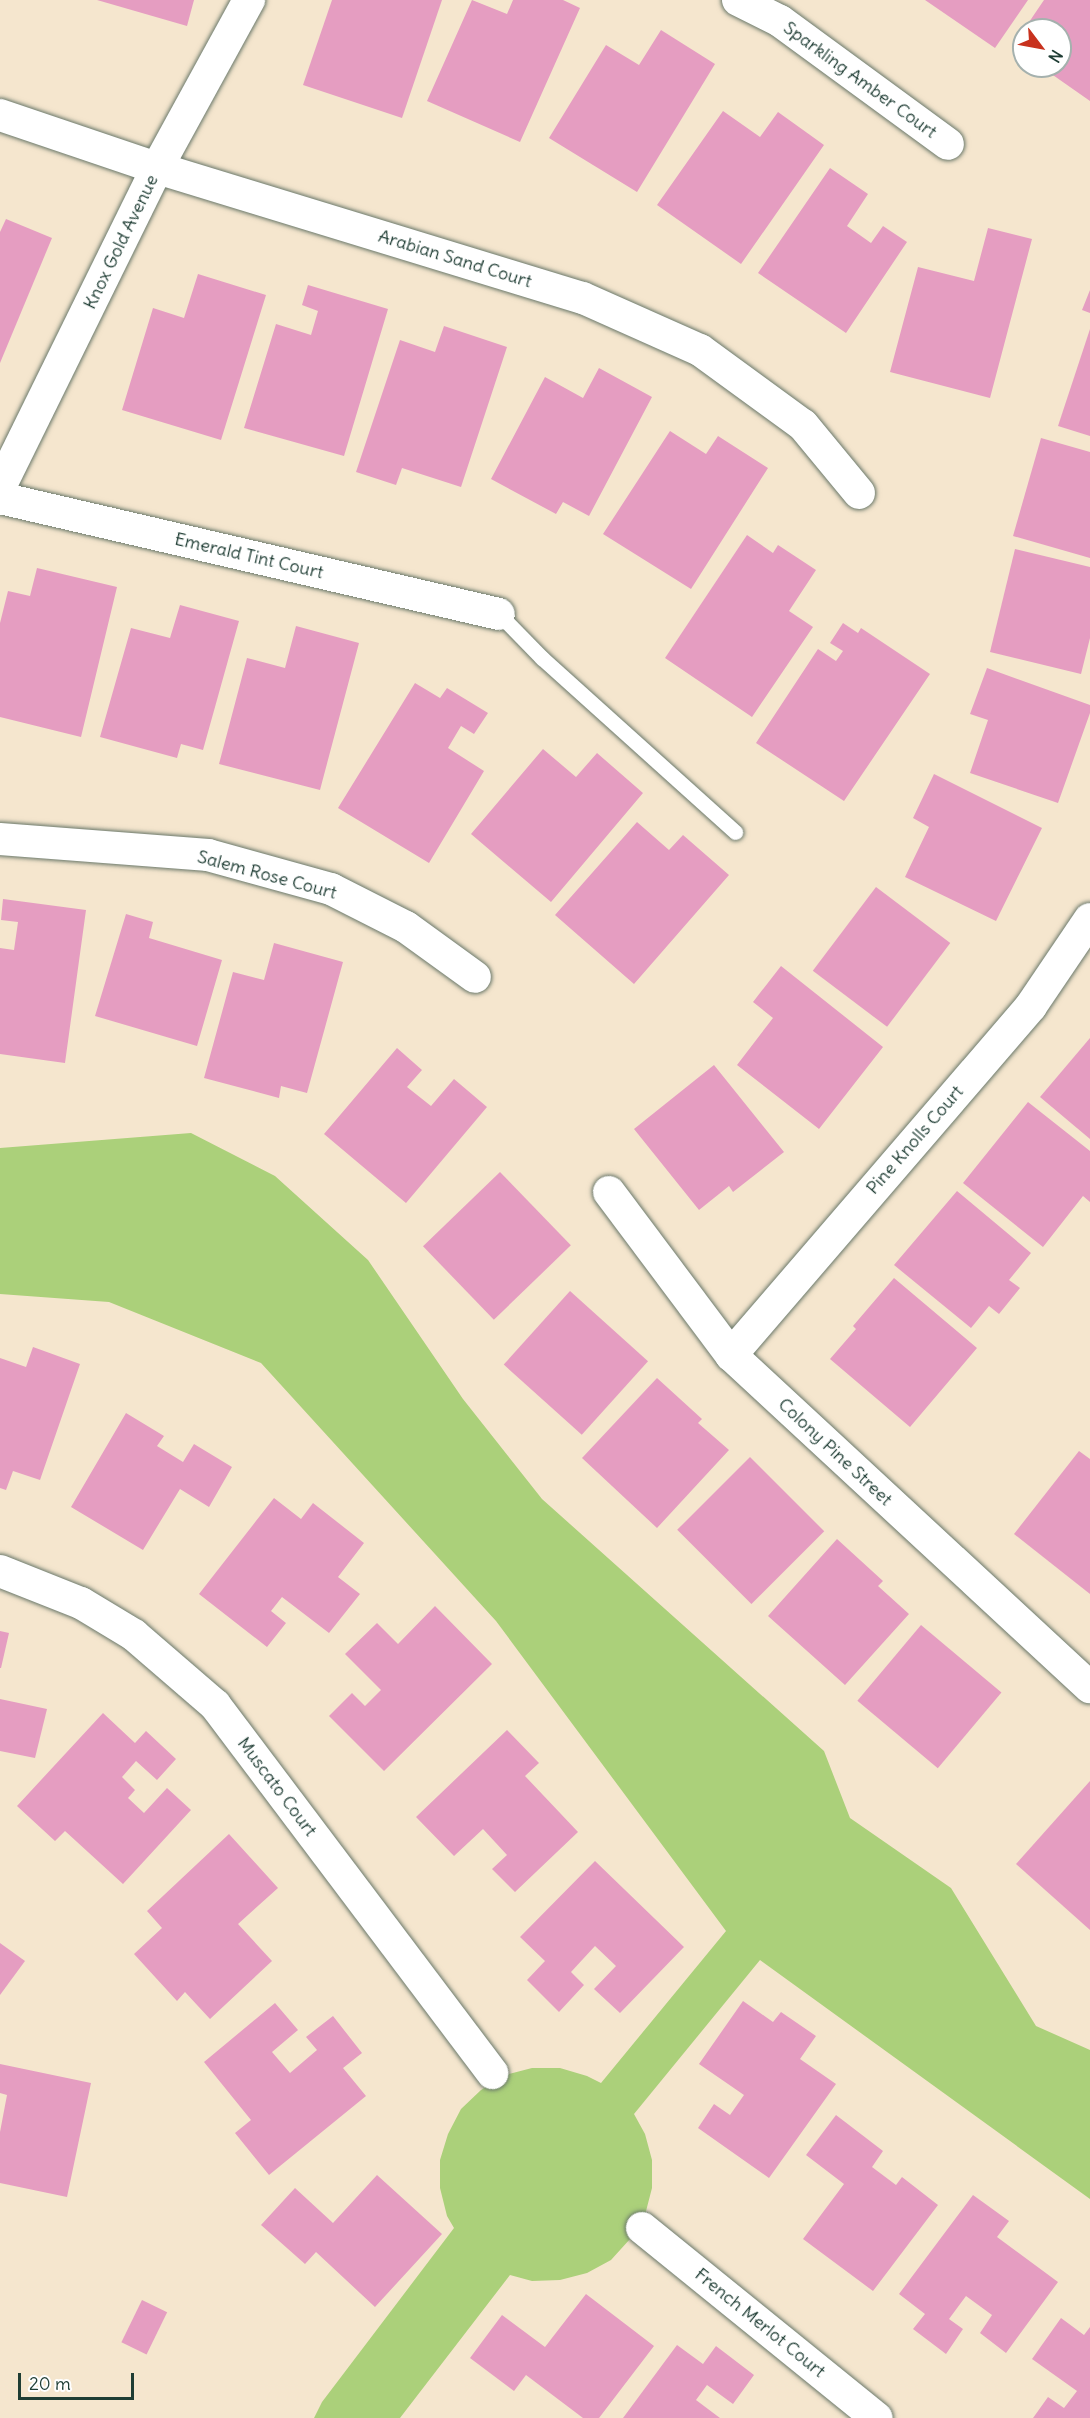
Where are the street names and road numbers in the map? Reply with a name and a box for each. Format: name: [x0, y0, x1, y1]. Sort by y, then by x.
street label: Sparkling Amber Court: [779, 17, 941, 143]
street label: Knox Gold Avenue: [79, 171, 163, 313]
street label: Arabian Sand Court: [376, 225, 534, 293]
street label: Emerald Tint Court: [172, 528, 326, 584]
street label: Salem Rose Court: [195, 846, 339, 904]
street label: Pine Knolls Court: [862, 1081, 968, 1199]
street label: Colony Pine Street: [773, 1394, 897, 1510]
street label: Muscato Court: [233, 1733, 321, 1841]
street label: French Merlot Court: [690, 2264, 830, 2382]

